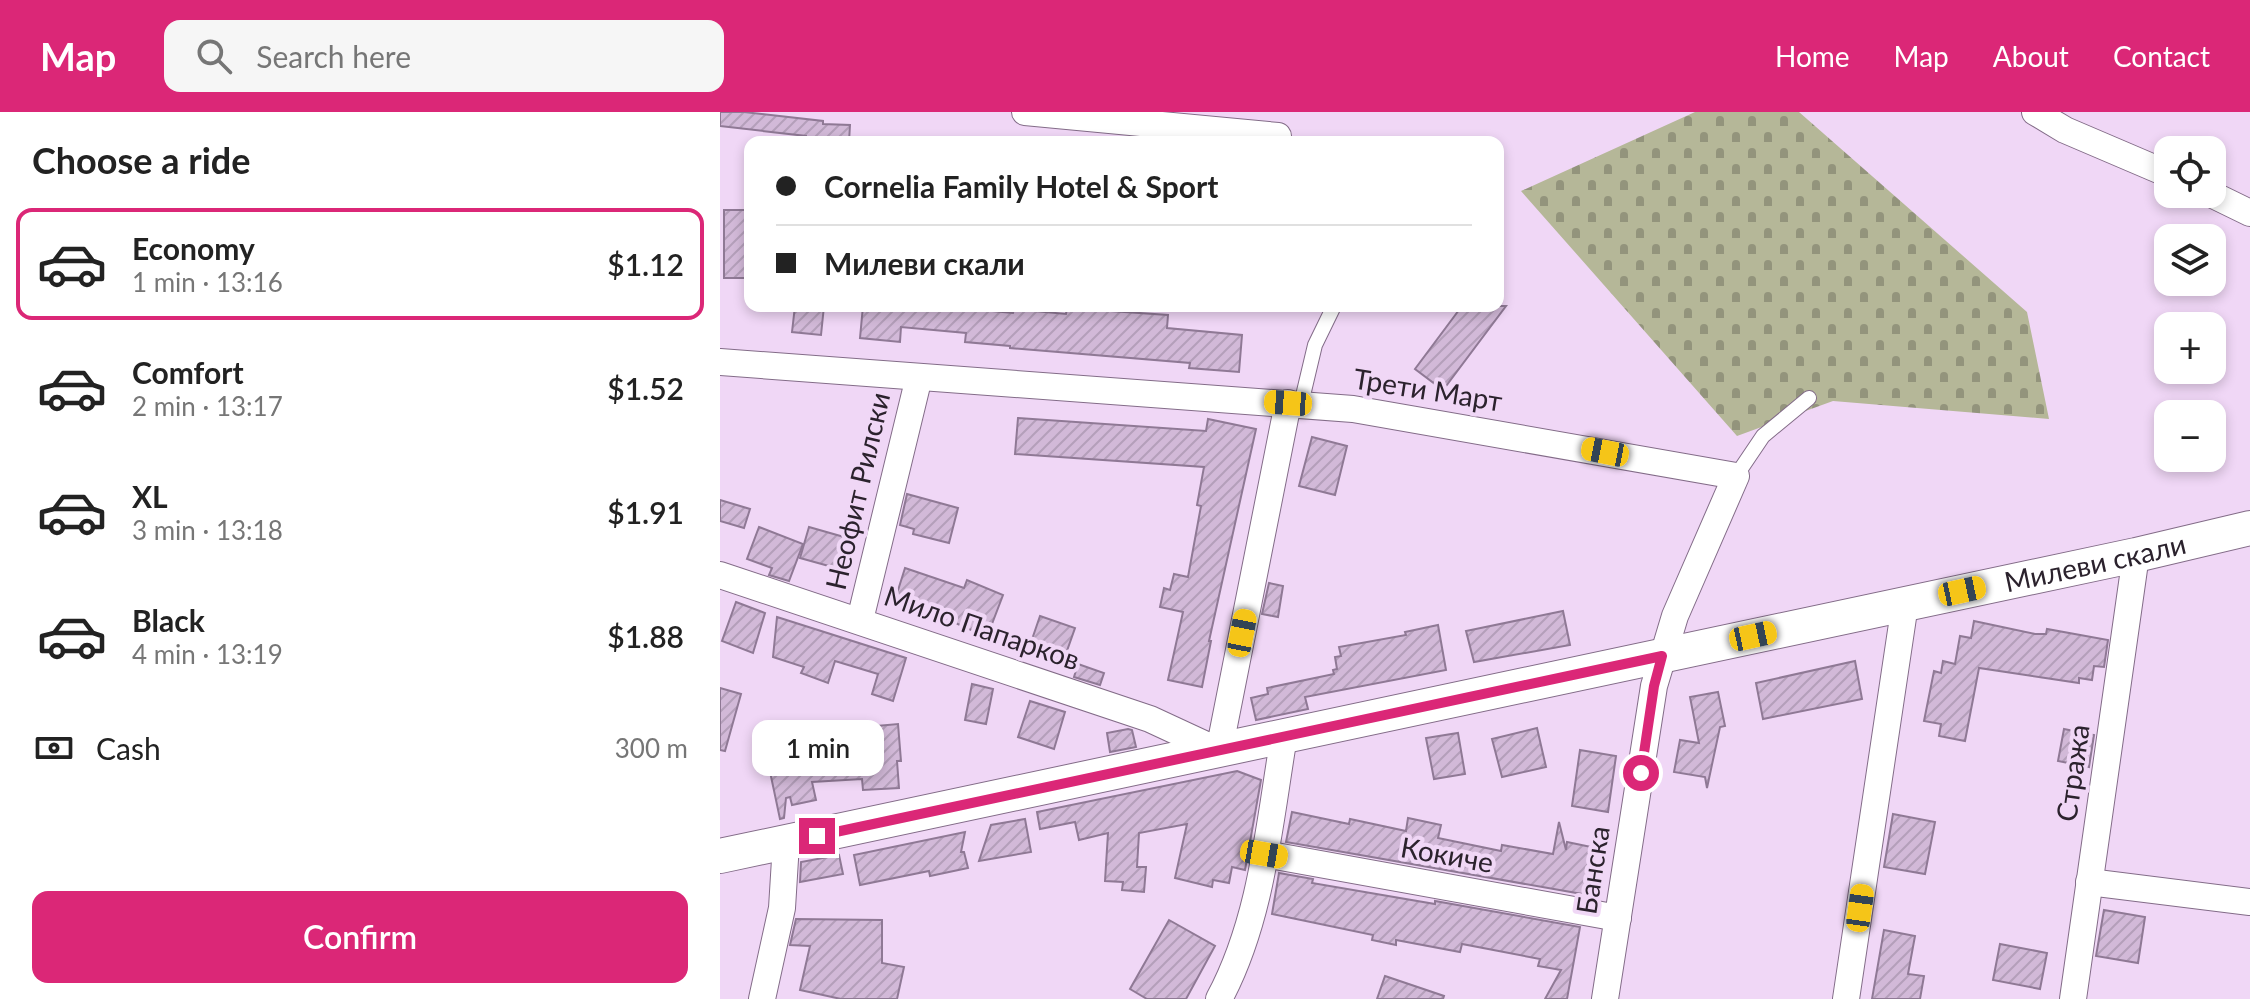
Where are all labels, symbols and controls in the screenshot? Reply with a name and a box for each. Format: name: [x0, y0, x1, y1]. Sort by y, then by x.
search box: [164, 20, 724, 92]
text: Map: [40, 33, 116, 79]
icon: search: [192, 34, 236, 78]
text: Search here: [256, 38, 411, 74]
text: Home: [1775, 39, 1850, 73]
text: Map: [1894, 39, 1949, 73]
text: About: [1993, 39, 2069, 73]
text: Contact: [2113, 39, 2210, 73]
map controls: [2154, 136, 2226, 472]
button: locate: [2154, 136, 2226, 208]
text: Choose a ride: [32, 138, 251, 182]
text: Cornelia Family Hotel & Sport: [824, 168, 1218, 204]
button: layers: [2154, 224, 2226, 296]
icon: car: [36, 228, 108, 300]
text: Economy: [132, 230, 255, 266]
text: Милеви скали: [824, 245, 1025, 281]
text: $1.12: [607, 246, 684, 282]
text: 1 min · 13:16: [132, 266, 283, 298]
button: +: [2154, 312, 2226, 384]
icon: car: [36, 352, 108, 424]
text: Comfort: [132, 354, 244, 390]
street label: Трети Март: [1351, 360, 1505, 418]
text: $1.52: [607, 370, 684, 406]
street label: Неофит Рилски: [818, 389, 896, 593]
car: [1263, 389, 1313, 417]
text: 2 min · 13:17: [132, 390, 283, 422]
button: −: [2154, 400, 2226, 472]
car: [1579, 436, 1631, 468]
icon: car: [36, 476, 108, 548]
text: XL: [132, 478, 168, 514]
text: $1.91: [607, 494, 684, 530]
text: 3 min · 13:18: [132, 514, 283, 546]
street label: Милеви скали: [2001, 526, 2189, 599]
car: [1936, 574, 1988, 608]
street label: Мило Папарков: [880, 578, 1085, 676]
icon: car: [36, 600, 108, 672]
text: Black: [132, 602, 205, 638]
car: [1226, 607, 1258, 659]
text: $1.88: [607, 618, 684, 654]
car: [1727, 619, 1779, 653]
text: 4 min · 13:19: [132, 638, 283, 670]
callout: 1 min: [751, 720, 883, 776]
street label: Стража: [2048, 722, 2096, 824]
icon: cash: [32, 726, 76, 770]
text: Cash: [96, 730, 161, 766]
text: 300 m: [615, 732, 688, 764]
text: 1 min: [786, 732, 850, 764]
route start: [1623, 755, 1659, 791]
route end: [799, 818, 835, 854]
street label: Банска: [1568, 823, 1616, 916]
street label: Кокиче: [1398, 829, 1496, 879]
car: [1238, 838, 1290, 870]
car: [1845, 883, 1875, 933]
button: Confirm: [32, 891, 688, 983]

